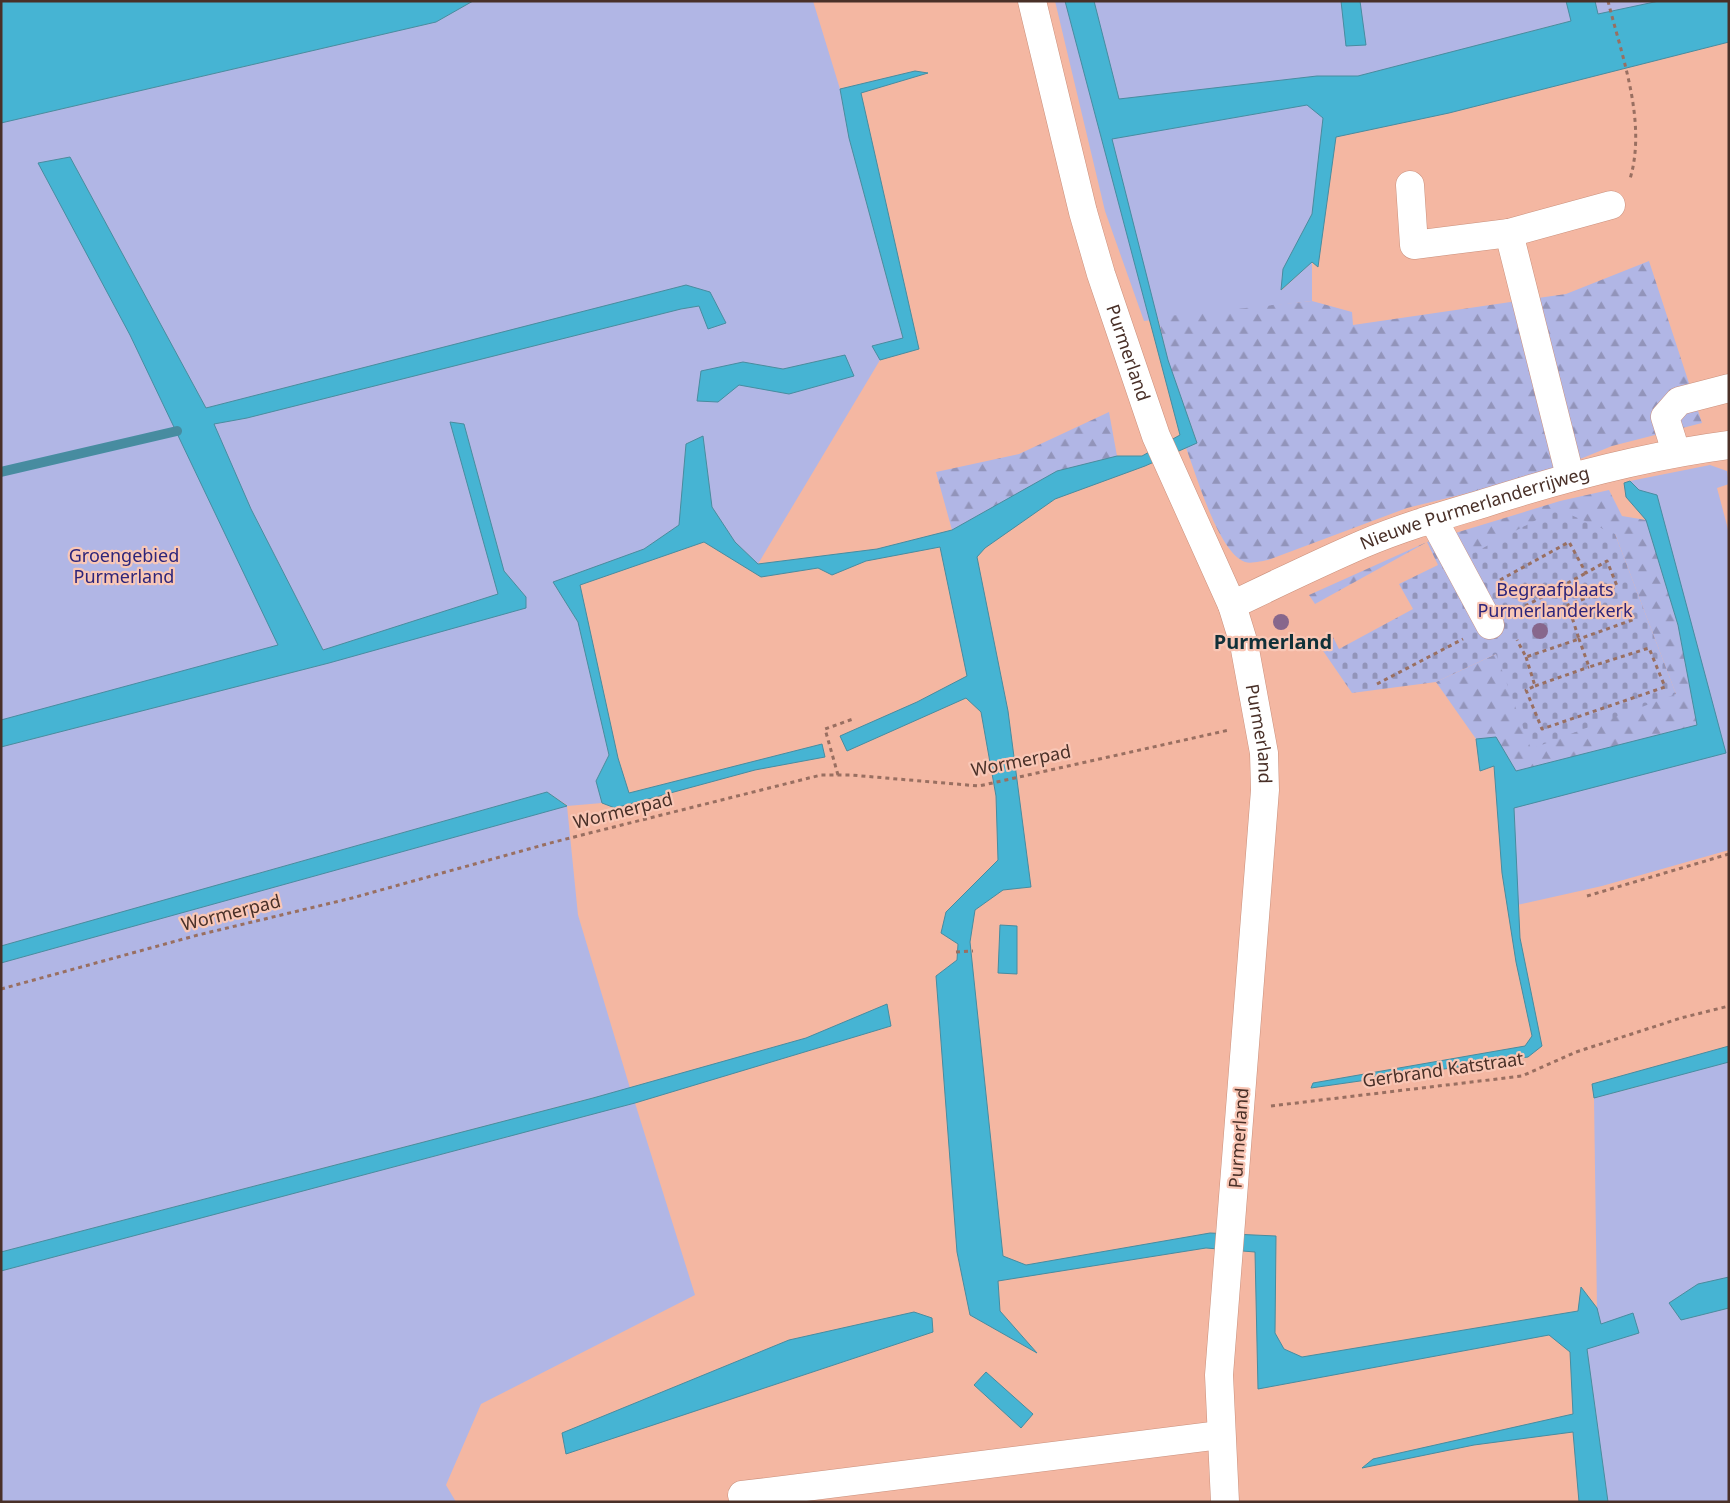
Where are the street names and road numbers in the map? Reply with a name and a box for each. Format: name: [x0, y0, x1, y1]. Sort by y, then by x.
street label: Purmerland: [1101, 301, 1156, 404]
street label: Nieuwe Purmerlanderrijweg: [1356, 460, 1592, 555]
street label: Purmerland: [1241, 682, 1278, 784]
street label: Wormerpad: [969, 739, 1073, 781]
street label: Wormerpad: [571, 786, 675, 834]
street label: Wormerpad: [179, 888, 283, 936]
street label: Gerbrand Katstraat: [1361, 1046, 1525, 1092]
street label: Purmerland: [1223, 1087, 1253, 1189]

